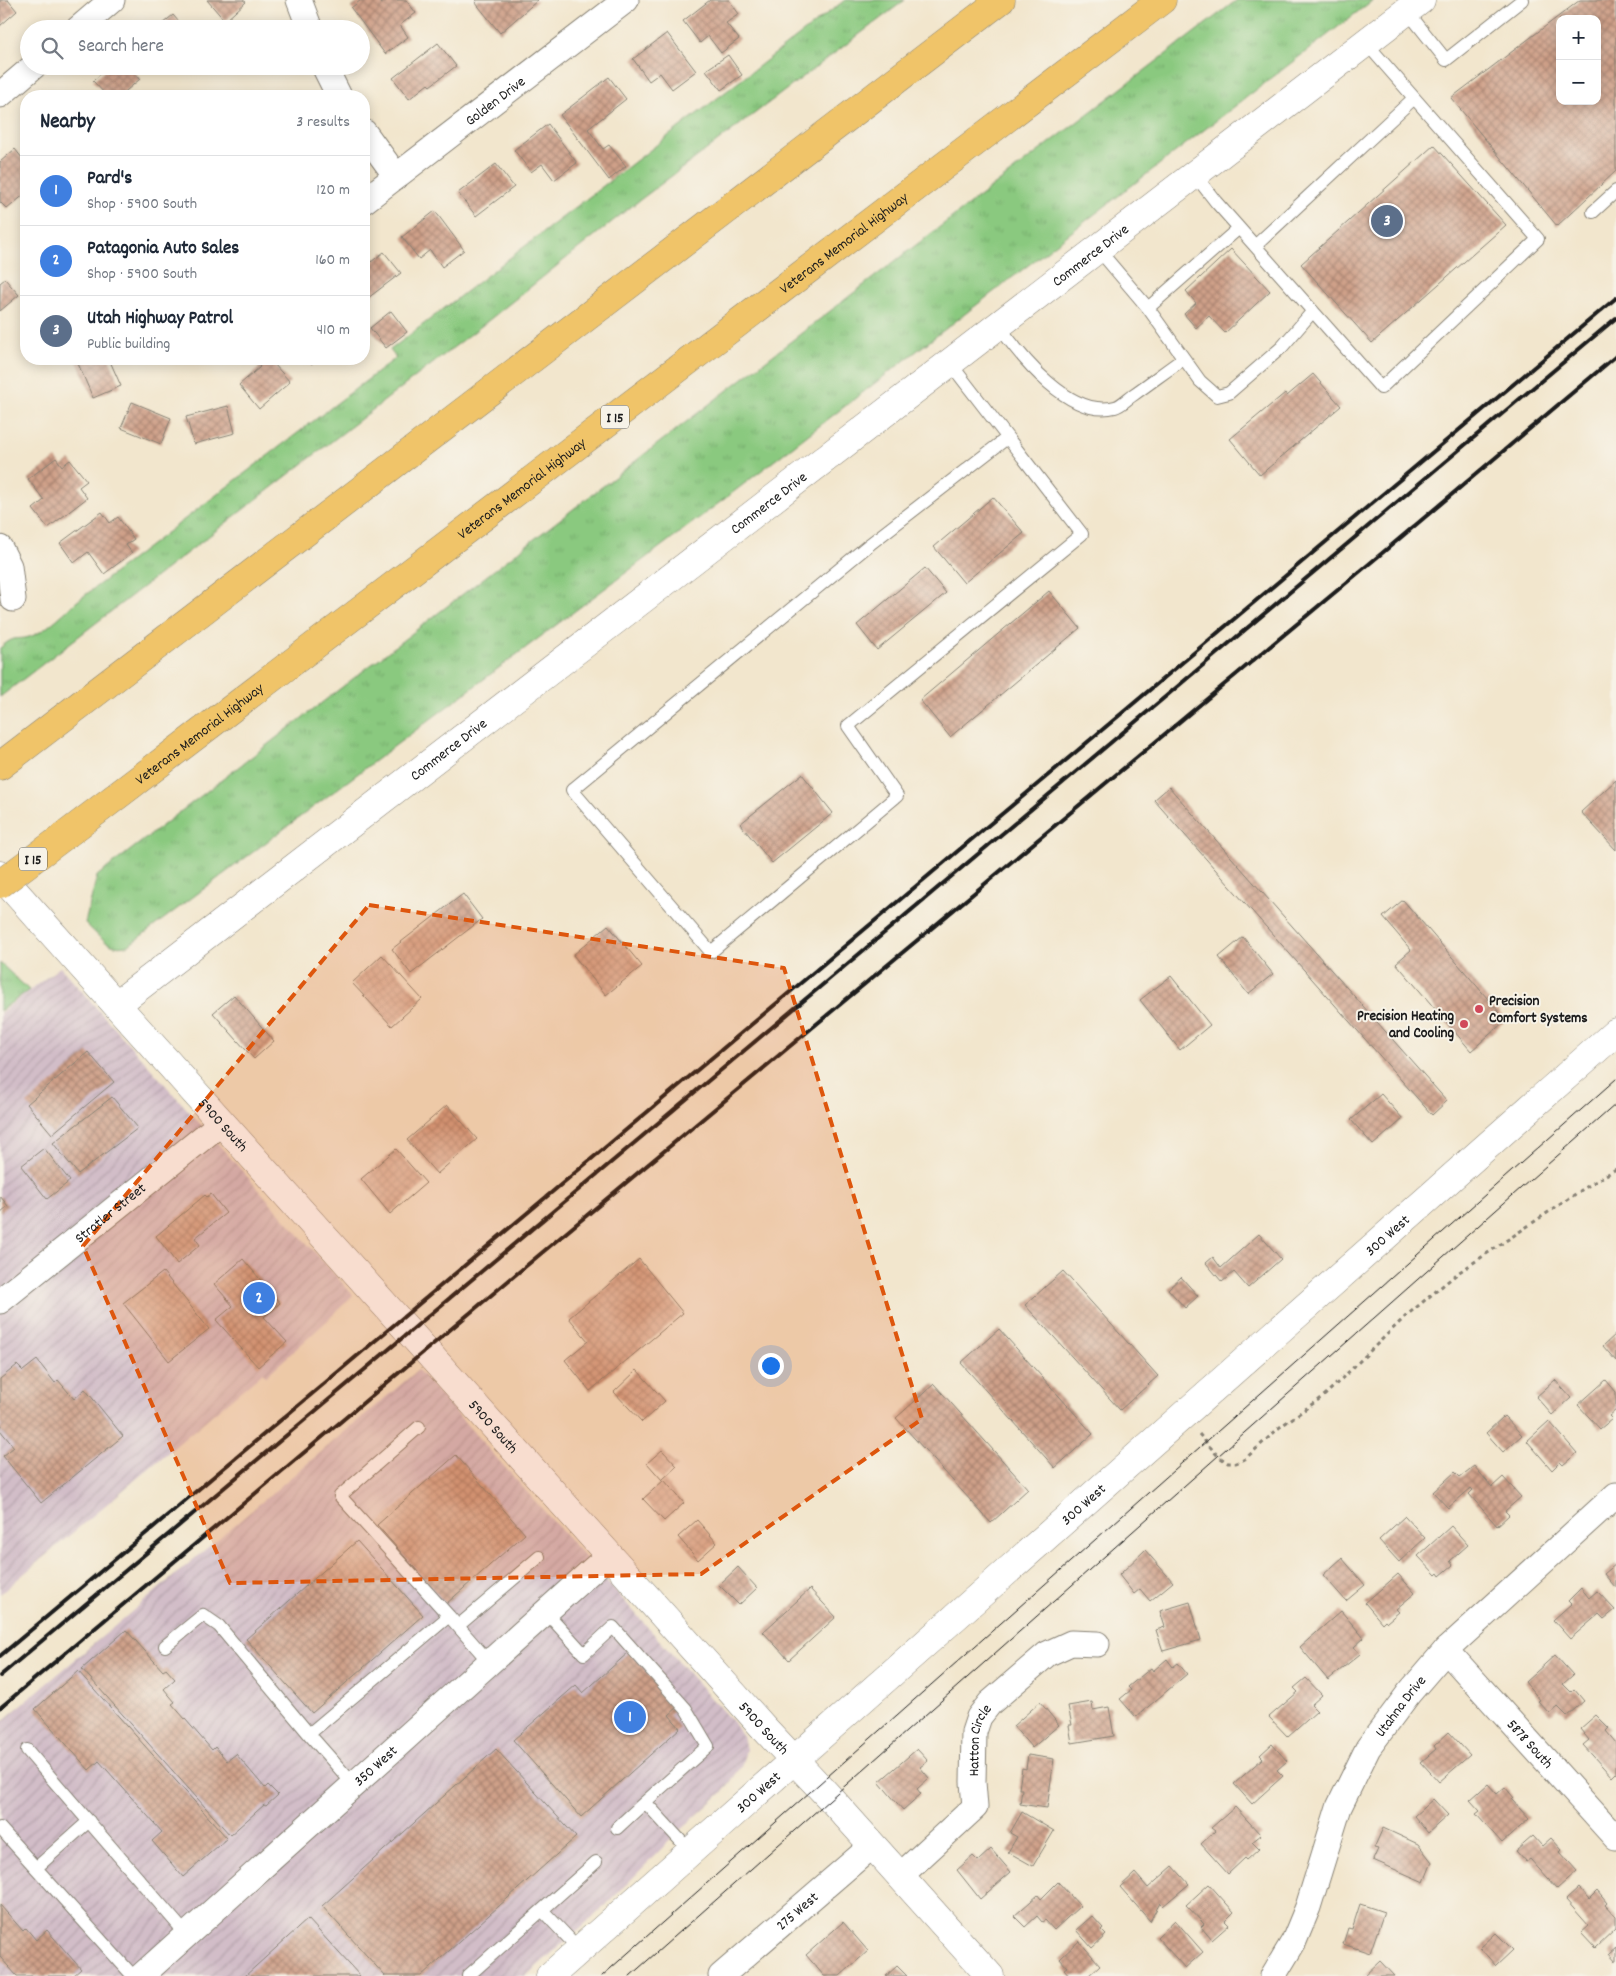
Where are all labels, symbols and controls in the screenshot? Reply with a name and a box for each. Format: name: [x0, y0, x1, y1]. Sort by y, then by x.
map controls: [1556, 15, 1601, 105]
button: +: [1556, 15, 1601, 60]
search box: [20, 20, 370, 75]
icon: search: [38, 34, 66, 62]
text: Search here: [78, 34, 164, 61]
button: −: [1556, 60, 1601, 105]
street label: Golden Drive: [461, 72, 531, 132]
text: Nearby: [40, 108, 95, 138]
text: 3 results: [296, 111, 350, 134]
text: Pard's: [87, 166, 132, 193]
text: 1: [54, 179, 58, 202]
text: 120 m: [316, 179, 350, 202]
street label: Veterans Memorial Highway: [776, 187, 914, 300]
text: Shop · 5900 South: [87, 193, 197, 216]
pin: 3: [1371, 202, 1403, 240]
street label: Commerce Drive: [1048, 219, 1135, 293]
text: Patagonia Auto Sales: [87, 236, 239, 263]
text: 2: [53, 249, 60, 272]
text: 160 m: [315, 249, 350, 272]
text: Shop · 5900 South: [87, 263, 197, 286]
text: Utah Highway Patrol: [87, 306, 233, 333]
text: 3: [52, 319, 60, 342]
text: 410 m: [316, 319, 350, 342]
text: Public building: [87, 333, 170, 356]
road number: I 15: [601, 406, 629, 428]
street label: Veterans Memorial Highway: [453, 433, 592, 546]
street label: Commerce Drive: [726, 467, 813, 541]
street label: Veterans Memorial Highway: [131, 678, 270, 791]
street label: Commerce Drive: [406, 714, 493, 787]
road number: I 15: [19, 848, 47, 871]
place label: Precision Comfort Systems: [1489, 991, 1588, 1030]
marker: Precision Comfort Systems: [1473, 1003, 1485, 1015]
place label: Precision Heating and Cooling: [1357, 1006, 1454, 1045]
marker: Precision Heating and Cooling: [1458, 1018, 1470, 1030]
street label: 5900 South: [192, 1094, 252, 1158]
street label: Stratler Street: [71, 1178, 152, 1250]
street label: 300 West: [1361, 1210, 1416, 1262]
pin: 2: [243, 1279, 275, 1317]
your location: [758, 1353, 784, 1379]
street label: 5900 South: [462, 1396, 522, 1460]
street label: 300 West: [1057, 1479, 1112, 1531]
street label: Utahna Drive: [1371, 1671, 1433, 1743]
street label: 5900 South: [732, 1697, 793, 1761]
pin: 1: [614, 1698, 646, 1736]
street label: Hatton Circle: [964, 1700, 998, 1777]
street label: 5878 South: [1501, 1715, 1558, 1775]
street label: 350 West: [350, 1741, 404, 1793]
street label: 300 West: [732, 1767, 787, 1819]
street label: 275 West: [772, 1887, 824, 1937]

